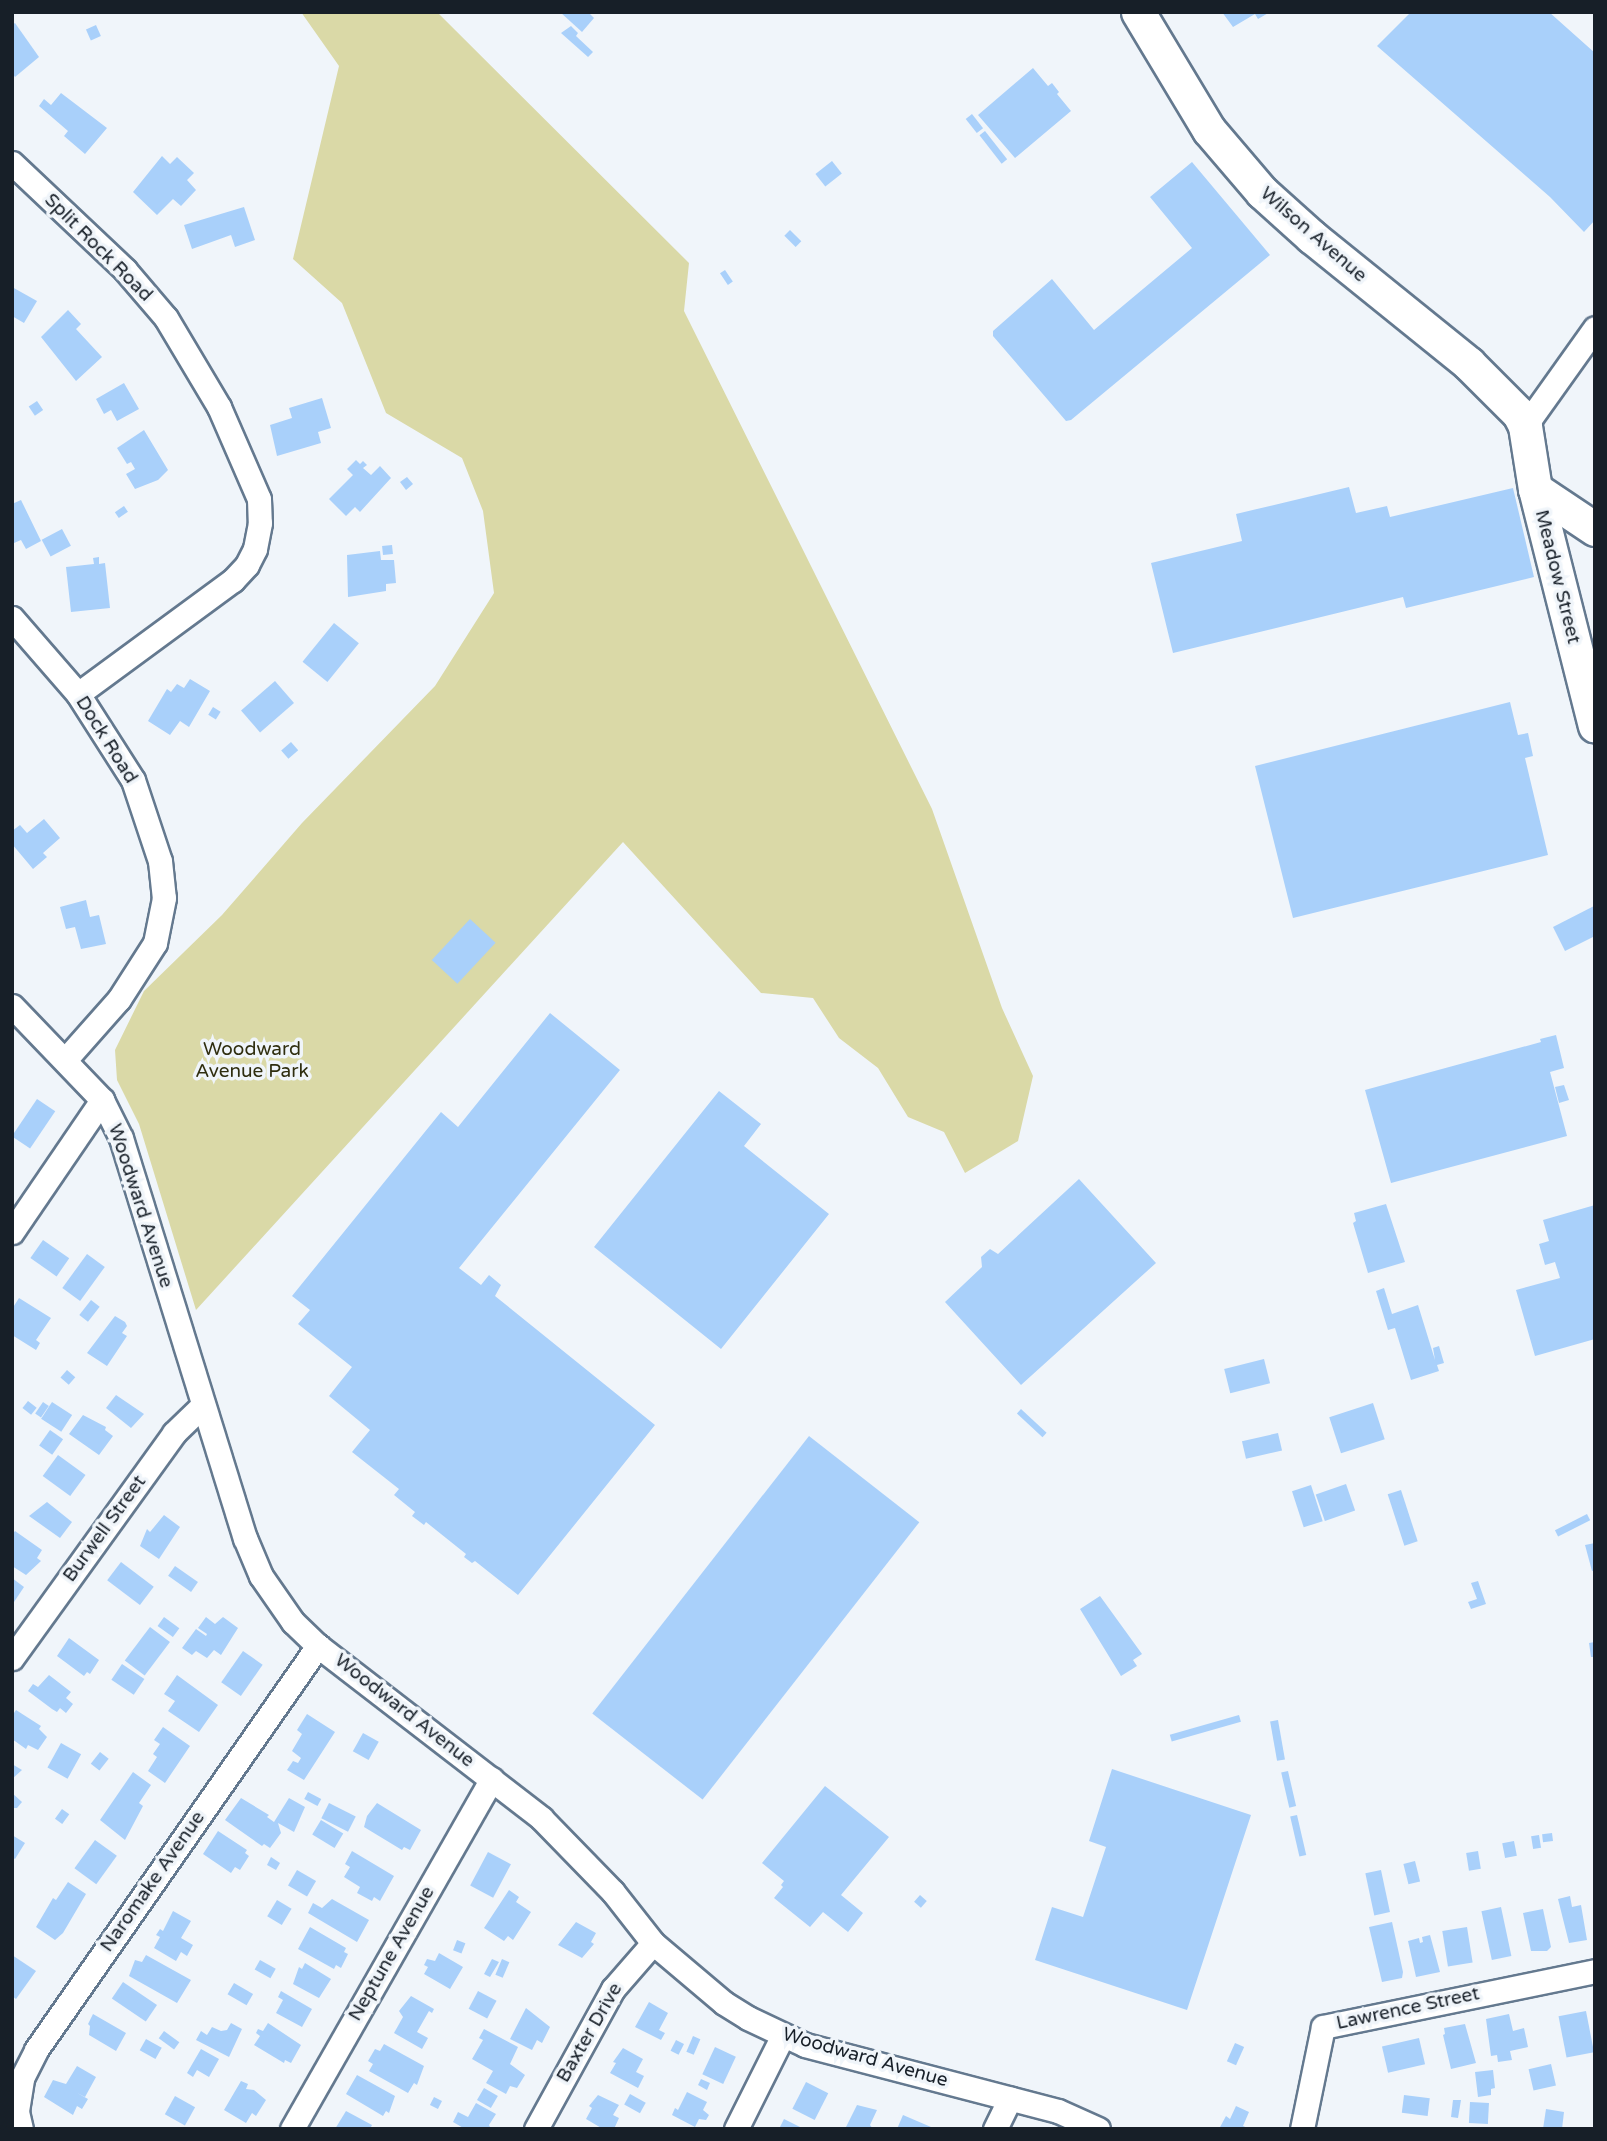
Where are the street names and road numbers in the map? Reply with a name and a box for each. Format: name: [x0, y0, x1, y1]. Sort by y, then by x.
street label: Wilson Avenue: [1255, 183, 1371, 287]
street label: Split Rock Road: [39, 189, 157, 307]
street label: Meadow Street: [1529, 508, 1585, 646]
street label: Dock Road: [70, 692, 142, 788]
street label: Woodward Avenue: [103, 1121, 177, 1291]
street label: Burwell Street: [59, 1471, 151, 1587]
street label: Woodward Avenue: [330, 1649, 478, 1773]
street label: Naromake Avenue: [96, 1807, 210, 1957]
street label: Neptune Avenue: [344, 1883, 440, 2025]
street label: Baxter Drive: [552, 1979, 628, 2087]
street label: Lawrence Street: [1334, 1983, 1482, 2035]
street label: Woodward Avenue: [780, 2023, 950, 2093]

